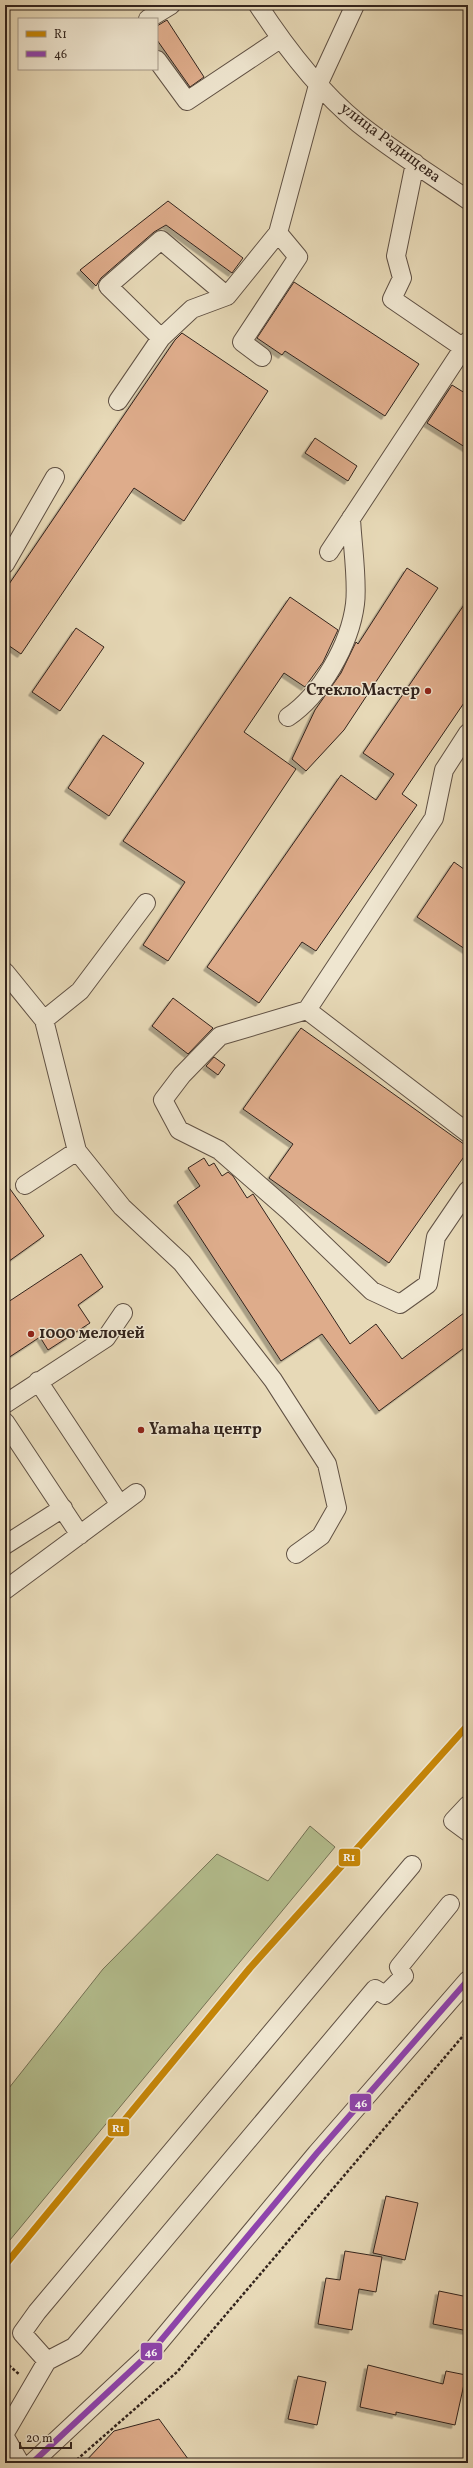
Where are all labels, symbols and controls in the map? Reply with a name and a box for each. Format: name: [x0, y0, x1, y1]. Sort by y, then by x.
legend: [18, 18, 158, 70]
text: R1: [54, 27, 67, 43]
text: 46: [54, 47, 67, 63]
street label: улица Радищева: [335, 98, 445, 188]
place label: СтеклоМастер: [306, 680, 420, 702]
marker: СтеклоМастер: [423, 686, 433, 696]
place label: 1000 мелочей: [39, 1323, 145, 1345]
marker: 1000 мелочей: [26, 1329, 36, 1339]
place label: Yamaha центр: [149, 1419, 262, 1441]
marker: Yamaha центр: [136, 1425, 146, 1435]
line badge: R1: [338, 1848, 361, 1867]
text: R1: [343, 1851, 355, 1866]
line badge: 46: [349, 2093, 372, 2112]
text: 46: [355, 2097, 367, 2112]
line badge: R1: [107, 2118, 130, 2137]
text: R1: [112, 2122, 124, 2137]
line badge: 46: [140, 2342, 163, 2361]
text: 46: [145, 2346, 157, 2361]
scale bar: [20, 2424, 71, 2450]
text: 20 m: [26, 2431, 53, 2447]

